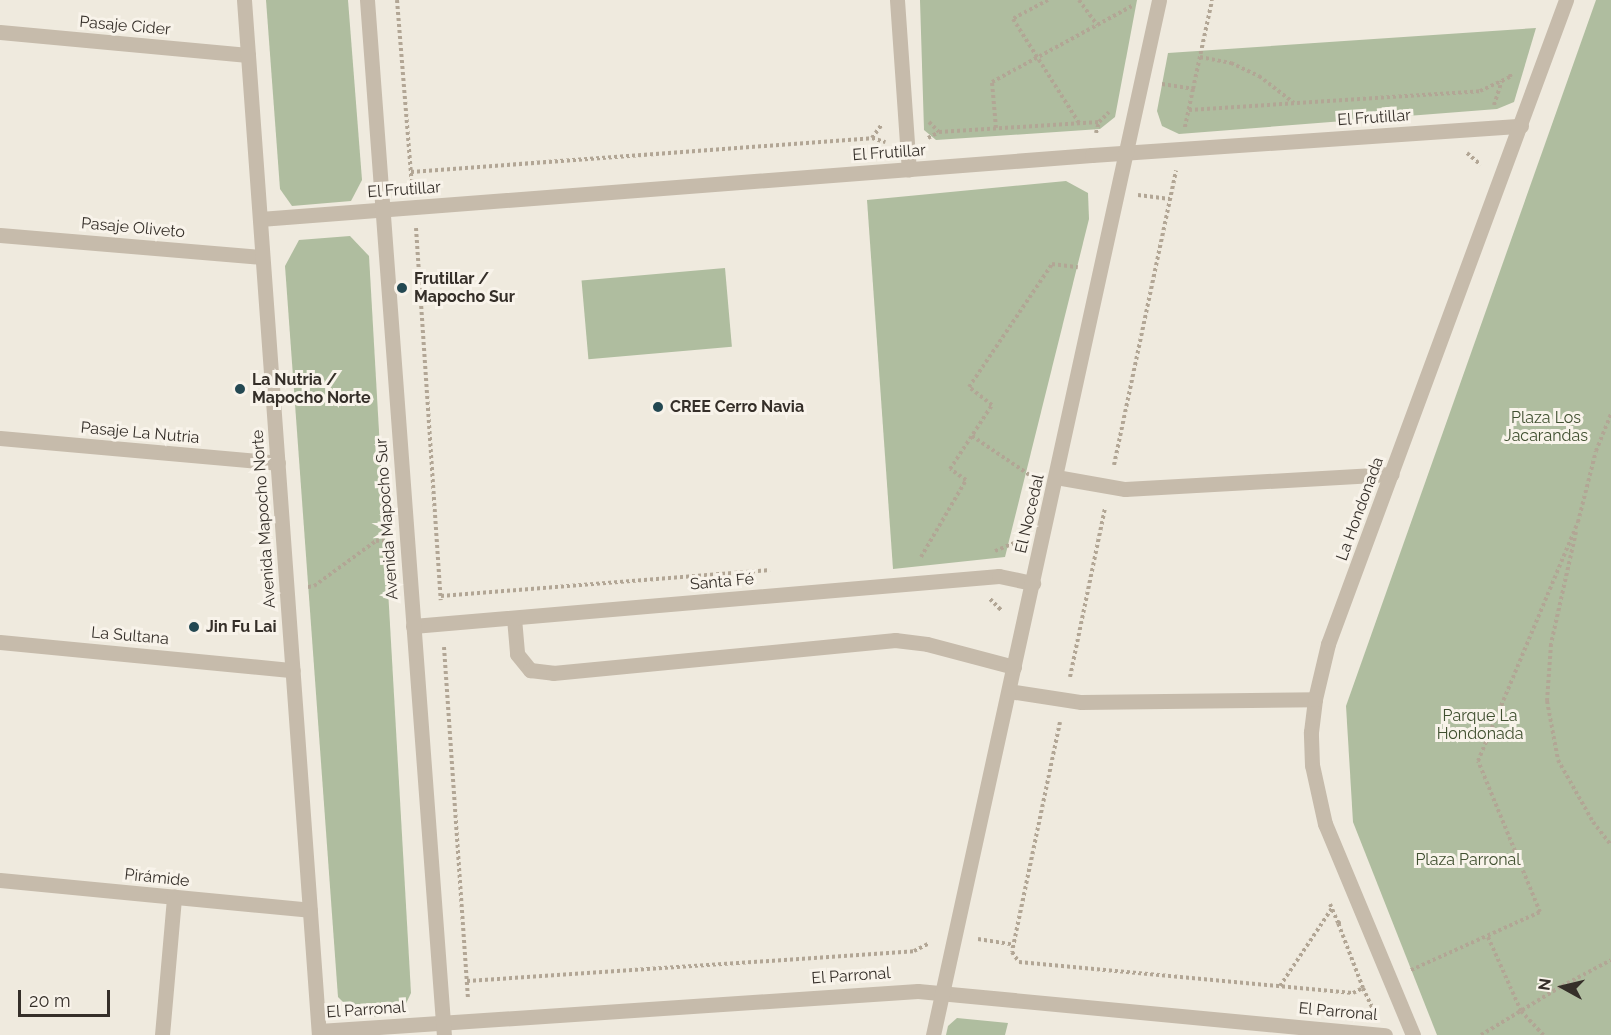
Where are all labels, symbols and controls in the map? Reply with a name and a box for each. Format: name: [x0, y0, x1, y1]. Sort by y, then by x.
street label: Pasaje Cider: [79, 12, 171, 40]
street label: El Frutillar: [1336, 106, 1412, 130]
street label: El Frutillar: [851, 141, 927, 165]
street label: El Frutillar: [366, 178, 442, 202]
street label: Pasaje Oliveto: [80, 214, 186, 242]
place label: Frutillar / Mapocho Sur: [414, 269, 515, 307]
marker: Frutillar / Mapocho Sur: [395, 281, 409, 295]
place label: La Nutria / Mapocho Norte: [252, 370, 371, 408]
marker: La Nutria / Mapocho Norte: [233, 382, 247, 396]
place label: CREE Cerro Navia: [670, 397, 804, 417]
marker: CREE Cerro Navia: [651, 400, 665, 414]
park label: Plaza Los Jacarandas: [1504, 408, 1588, 446]
street label: Pasaje La Nutria: [80, 418, 200, 448]
street label: Avenida Mapocho Norte: [248, 429, 280, 609]
street label: Avenida Mapocho Sur: [372, 437, 402, 601]
street label: La Hondonada: [1332, 455, 1388, 563]
street label: El Nocedal: [1012, 472, 1048, 556]
street label: Santa Fé: [689, 570, 755, 594]
place label: Jin Fu Lai: [206, 617, 277, 637]
marker: Jin Fu Lai: [187, 620, 201, 634]
street label: La Sultana: [90, 623, 170, 649]
park label: Parque La Hondonada: [1437, 706, 1523, 744]
park label: Plaza Parronal: [1415, 850, 1521, 870]
street label: Pirámide: [124, 865, 190, 891]
north arrow: [1533, 957, 1593, 1017]
street label: El Parronal: [811, 964, 891, 988]
text: N: [1534, 977, 1555, 992]
scale bar: [21, 978, 112, 1016]
text: 20 m: [29, 990, 71, 1011]
street label: El Parronal: [326, 998, 406, 1022]
street label: El Parronal: [1297, 999, 1379, 1025]

